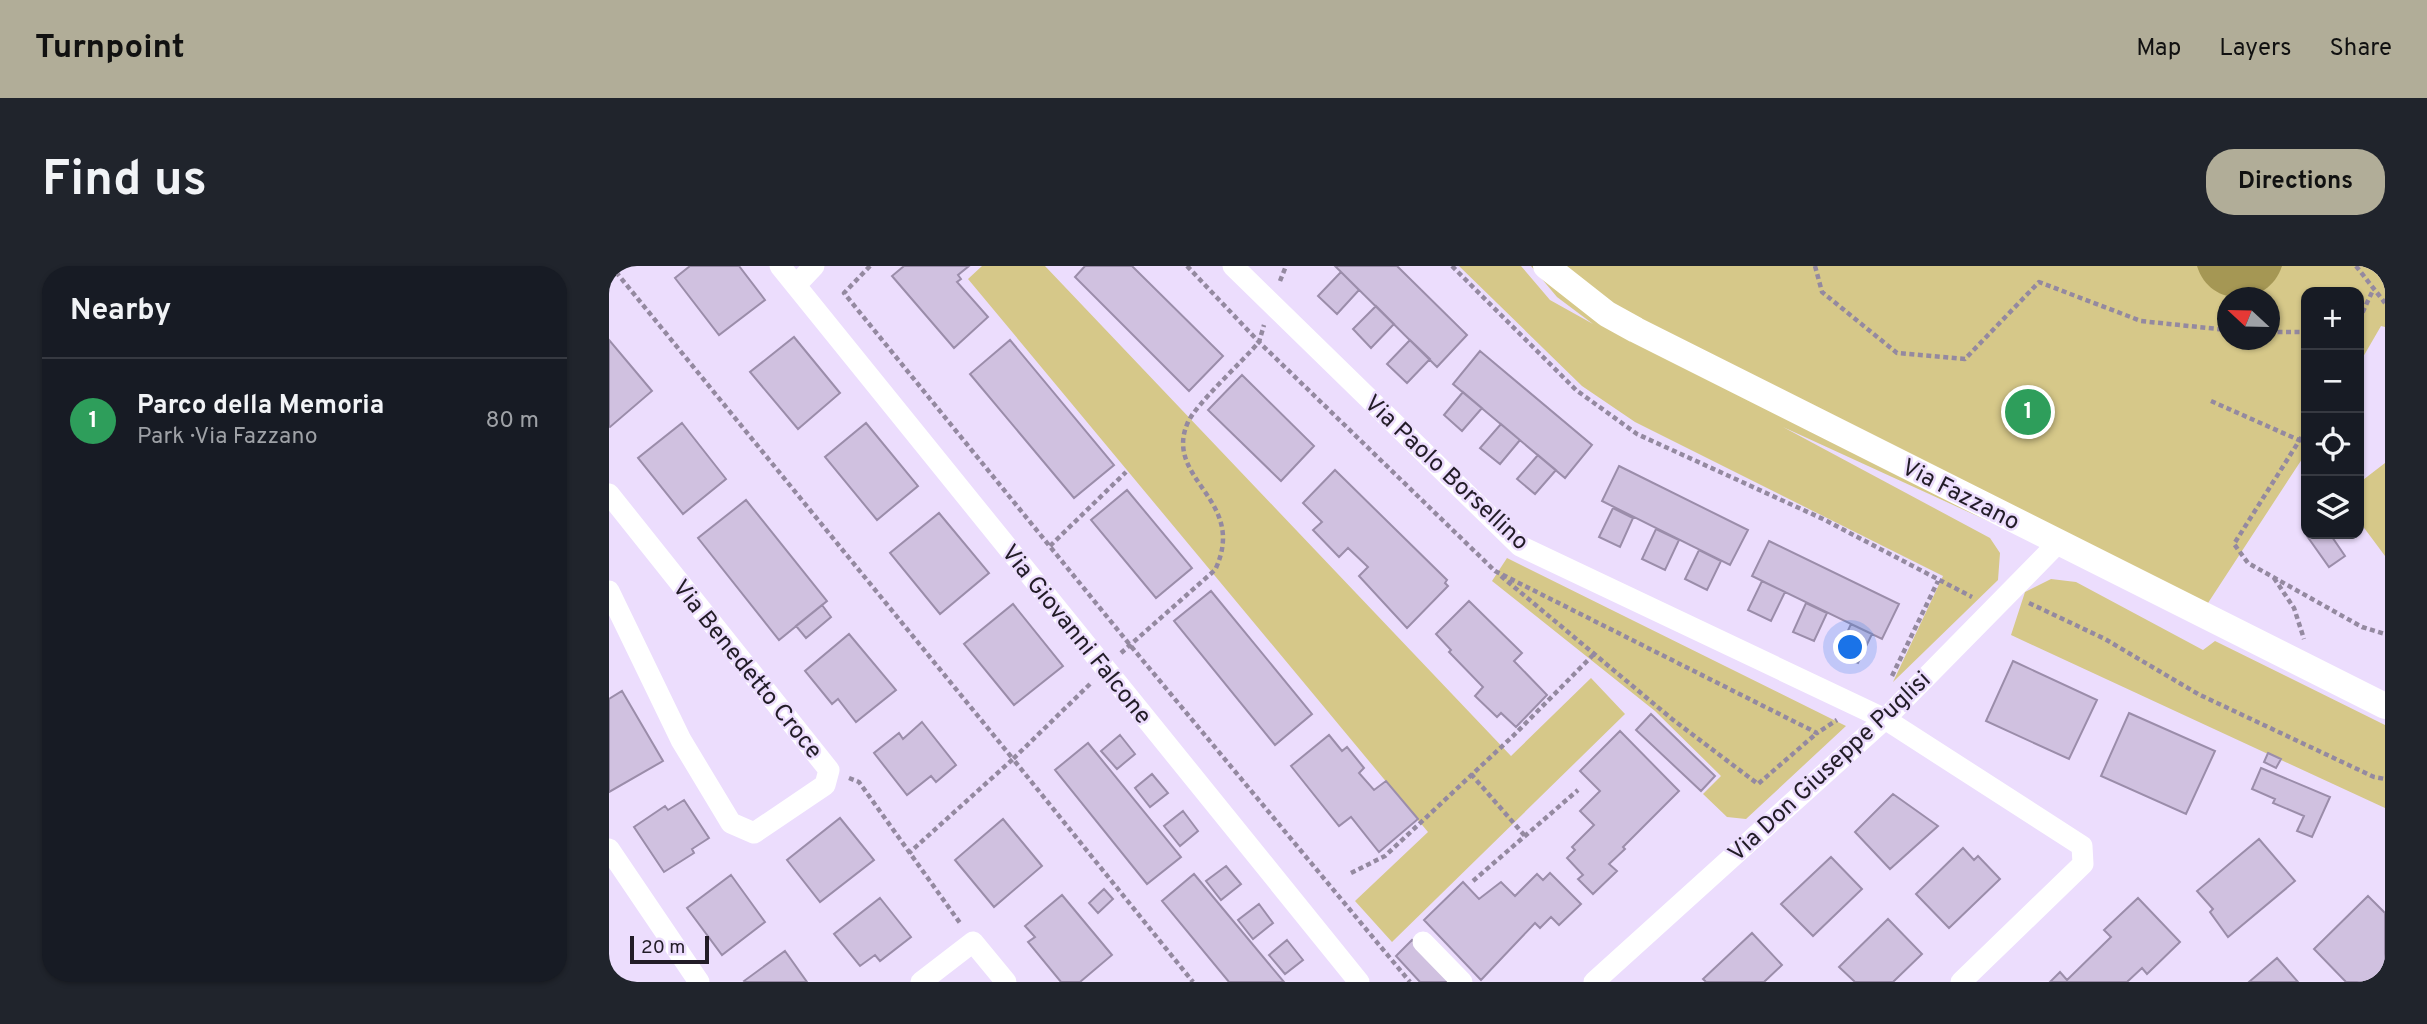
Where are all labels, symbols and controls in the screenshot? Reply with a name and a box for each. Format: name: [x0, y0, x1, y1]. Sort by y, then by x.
text: Turnpoint: [35, 28, 185, 70]
text: Map: [2136, 34, 2181, 64]
text: Layers: [2219, 34, 2291, 64]
text: Share: [2329, 34, 2392, 64]
button: Directions: [2206, 149, 2385, 215]
text: Find us: [42, 151, 207, 213]
north arrow: [2217, 287, 2280, 350]
map controls: [2301, 287, 2364, 539]
button: +: [2301, 287, 2364, 350]
text: Nearby: [70, 293, 171, 330]
button: −: [2301, 350, 2364, 413]
pin: 1: [2005, 386, 2051, 438]
street label: Via Paolo Borsellino: [1357, 389, 1534, 558]
text: Parco della Memoria: [137, 390, 384, 423]
text: 1: [88, 407, 98, 436]
text: 80 m: [486, 407, 539, 436]
button: locate: [2301, 413, 2364, 476]
text: Park · Via Fazzano: [137, 423, 318, 452]
street label: Via Fazzano: [1896, 453, 2024, 538]
button: layers: [2301, 476, 2364, 539]
street label: Via Giovanni Falcone: [994, 539, 1157, 731]
street label: Via Benedetto Croce: [665, 574, 828, 766]
your location: [1833, 630, 1867, 664]
street label: Via Don Giuseppe Puglisi: [1723, 666, 1938, 869]
scale bar: [630, 933, 709, 965]
text: 20 m: [641, 936, 685, 960]

